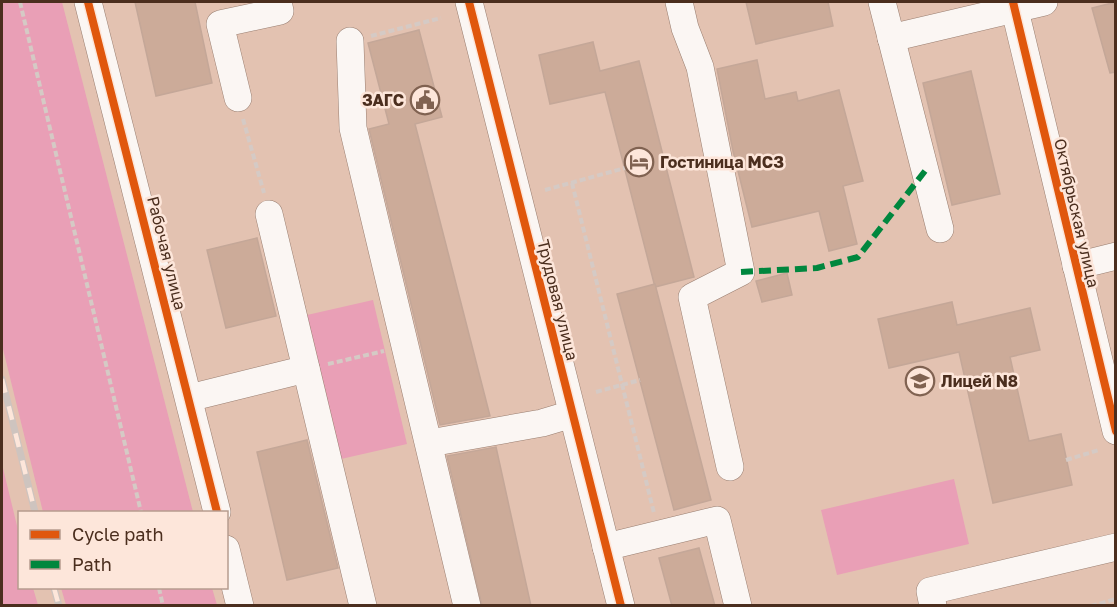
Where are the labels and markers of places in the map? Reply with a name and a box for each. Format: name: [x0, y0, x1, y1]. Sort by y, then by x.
public building icon: ЗАГС: [409, 84, 441, 116]
place label: ЗАГС: [362, 90, 404, 110]
hotel icon: Гостиница МСЗ: [623, 146, 655, 178]
place label: Гостиница МСЗ: [660, 152, 784, 172]
school or university icon: Лицей N8: [904, 365, 936, 397]
place label: Лицей N8: [941, 371, 1018, 391]

